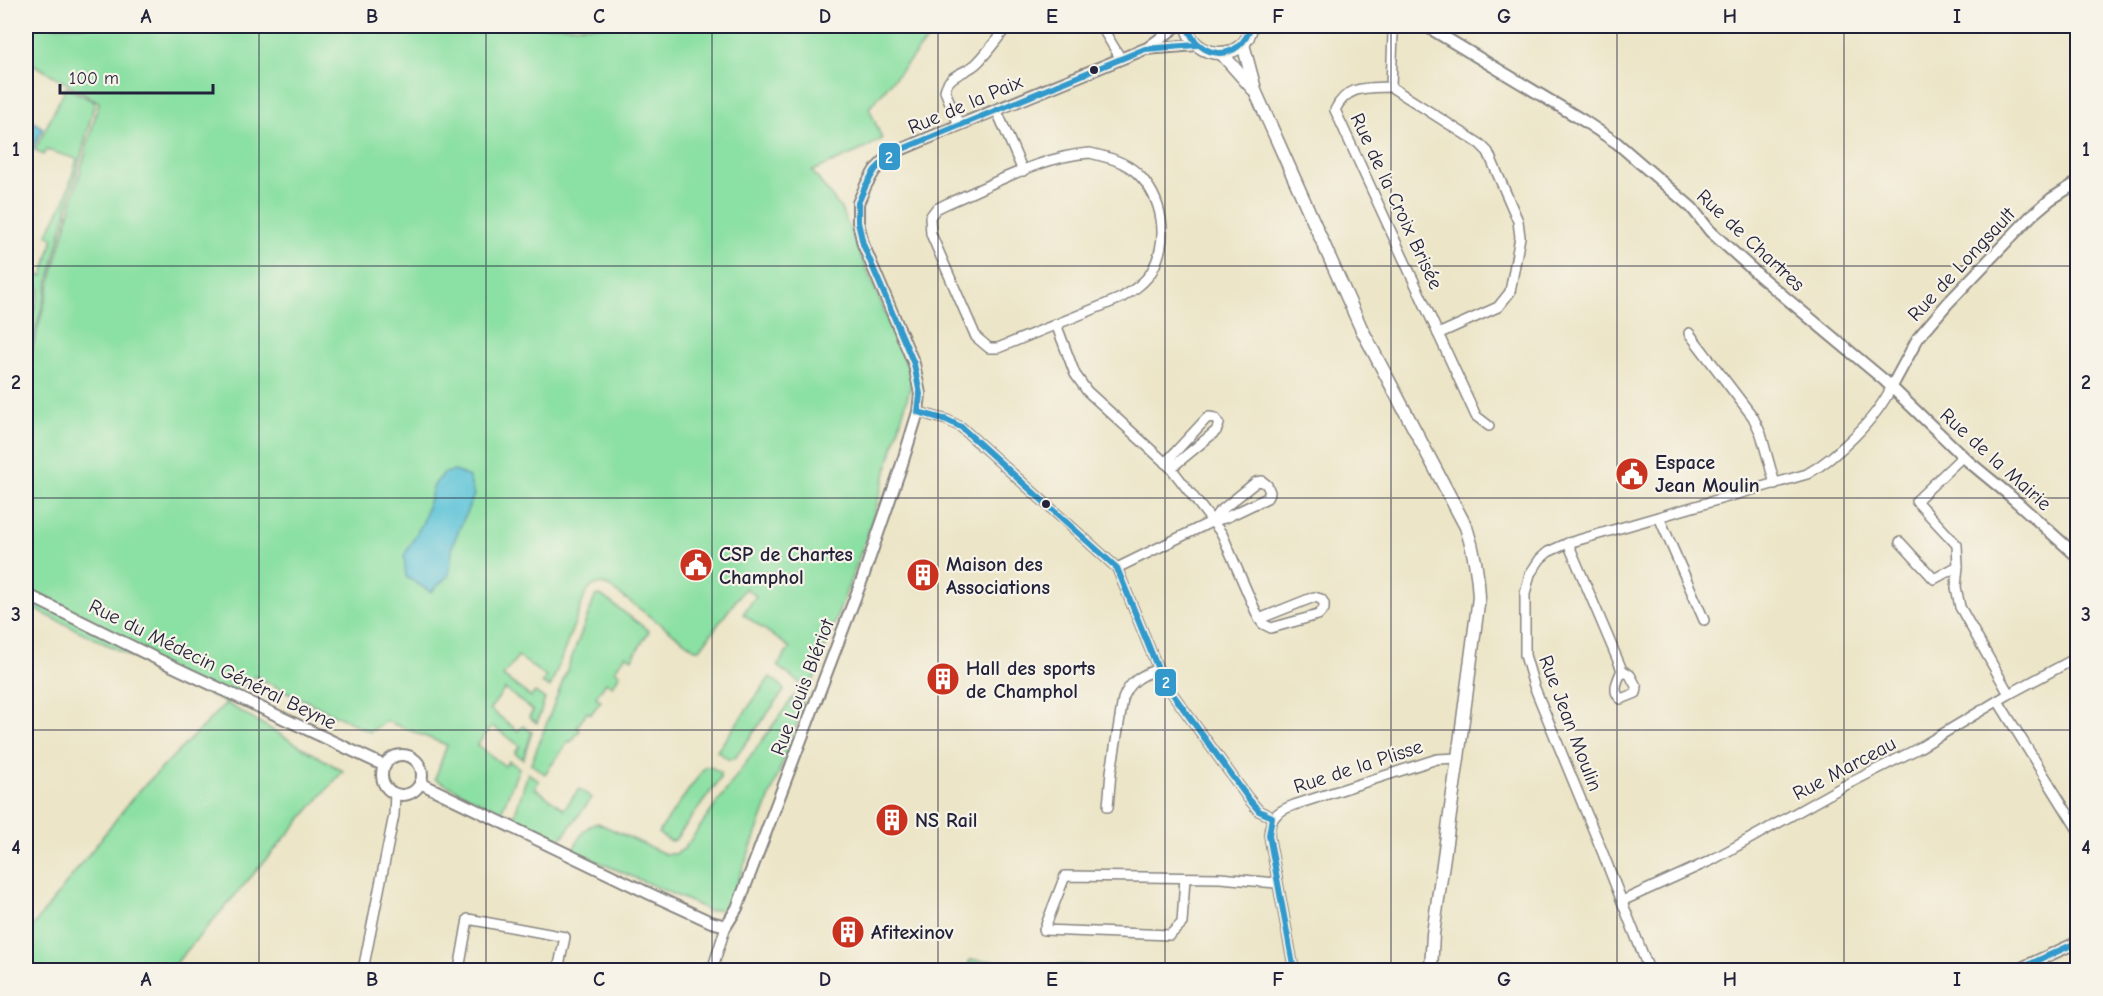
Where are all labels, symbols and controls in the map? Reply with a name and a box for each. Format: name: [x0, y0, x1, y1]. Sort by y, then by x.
text: A: [140, 5, 152, 28]
text: B: [366, 5, 378, 28]
text: C: [593, 5, 605, 28]
text: D: [819, 5, 831, 28]
text: E: [1046, 5, 1058, 28]
text: F: [1272, 5, 1284, 28]
text: G: [1497, 5, 1511, 28]
text: H: [1723, 5, 1737, 28]
text: I: [1953, 5, 1961, 28]
scale bar: [60, 57, 213, 95]
unlabelled marker: [1088, 64, 1100, 76]
text: 100 m: [69, 68, 119, 89]
street label: Rue de la Paix: [904, 70, 1026, 139]
street label: Rue de la Croix Brisée: [1346, 109, 1448, 293]
text: 1: [12, 138, 20, 161]
text: 1: [2082, 138, 2090, 161]
line badge: 2: [878, 142, 901, 171]
text: 2: [885, 149, 893, 167]
street label: Rue de Chartres: [1692, 185, 1809, 296]
street label: Rue de Longsault: [1903, 202, 2021, 326]
text: 2: [11, 371, 21, 394]
text: 2: [2081, 371, 2091, 394]
street label: Rue de la Mairie: [1935, 403, 2056, 515]
place label: Espace Jean Moulin: [1655, 451, 1760, 497]
public building icon: Espace Jean Moulin: [1614, 456, 1650, 492]
unlabelled marker: [1040, 498, 1052, 510]
place label: CSP de Chartes Champhol: [719, 543, 853, 589]
public building icon: CSP de Chartes Champhol: [678, 547, 714, 583]
place label: Maison des Associations: [946, 553, 1050, 599]
building icon: Maison des Associations: [905, 557, 941, 593]
street label: Rue du Médecin Général Beyne: [85, 594, 340, 735]
text: 3: [11, 603, 21, 626]
text: 3: [2081, 603, 2091, 626]
street label: Rue Louis Blériot: [766, 615, 840, 759]
street label: Rue Jean Moulin: [1534, 652, 1607, 794]
place label: Hall des sports de Champhol: [966, 657, 1095, 703]
building icon: Hall des sports de Champhol: [925, 661, 961, 697]
line badge: 2: [1154, 668, 1177, 697]
text: 2: [1162, 674, 1170, 692]
street label: Rue Marceau: [1789, 732, 1900, 805]
street label: Rue de la Plisse: [1291, 735, 1426, 798]
building icon: NS Rail: [874, 802, 910, 838]
place label: NS Rail: [915, 809, 977, 832]
text: 4: [11, 836, 21, 859]
text: 4: [2081, 836, 2091, 859]
building icon: Afitexinov: [830, 914, 866, 950]
place label: Afitexinov: [871, 921, 954, 944]
text: A: [140, 968, 152, 991]
text: B: [366, 968, 378, 991]
text: C: [593, 968, 605, 991]
text: D: [819, 968, 831, 991]
text: E: [1046, 968, 1058, 991]
text: F: [1272, 968, 1284, 991]
text: G: [1497, 968, 1511, 991]
text: H: [1723, 968, 1737, 991]
text: I: [1953, 968, 1961, 991]

